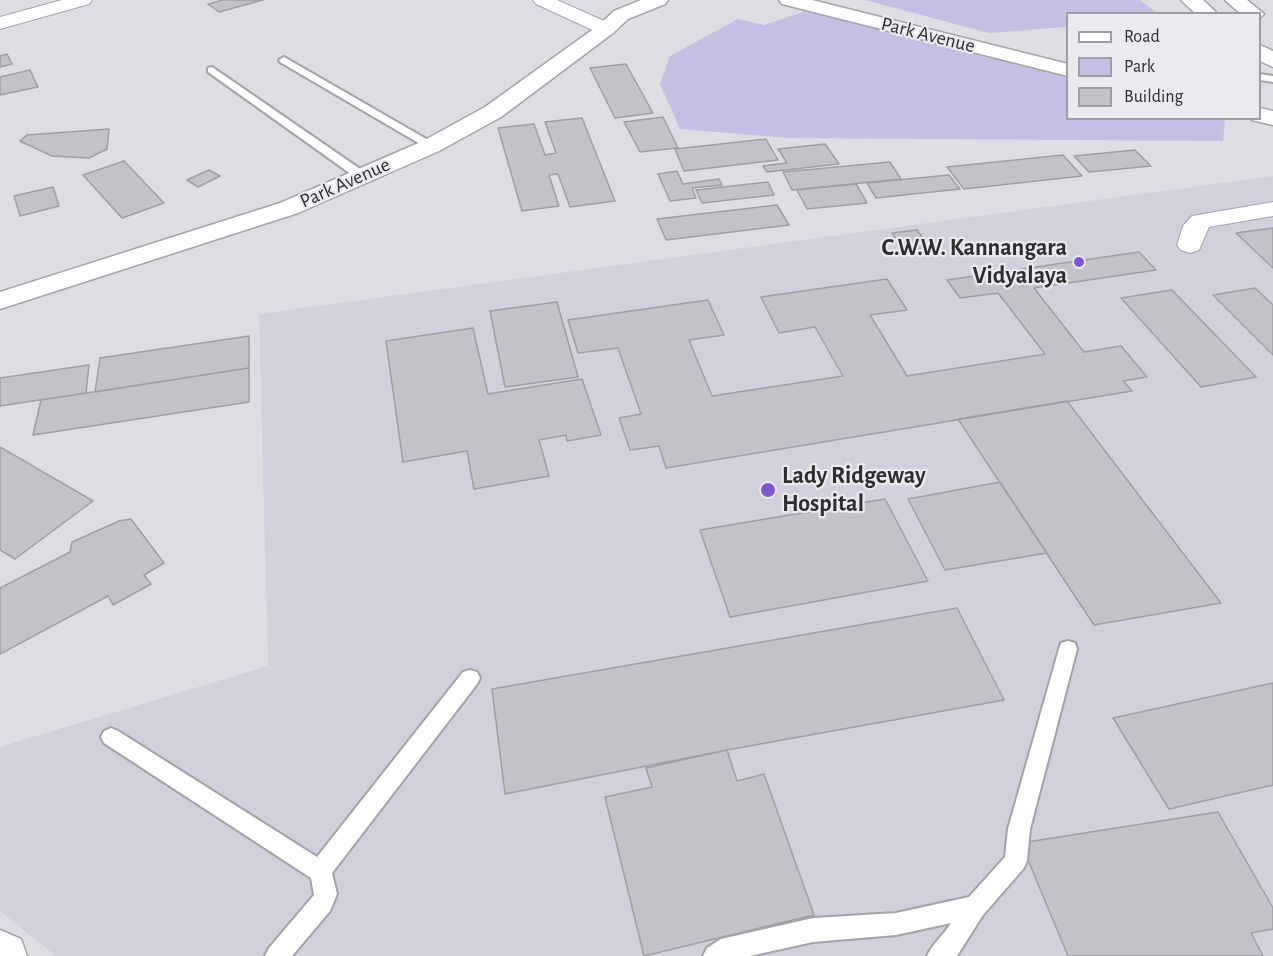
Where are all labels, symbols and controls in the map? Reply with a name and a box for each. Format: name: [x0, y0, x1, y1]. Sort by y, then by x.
street label: Park Avenue: [878, 12, 978, 58]
legend: [1066, 12, 1261, 120]
text: Road: [1124, 28, 1160, 46]
text: Park: [1124, 58, 1155, 76]
text: Building: [1124, 88, 1183, 106]
street label: Park Avenue: [296, 152, 394, 214]
place label: C.W.W. Kannangara Vidyalaya: [882, 234, 1067, 290]
marker: C.W.W. Kannangara Vidyalaya: [1072, 255, 1086, 269]
place label: Lady Ridgeway Hospital: [782, 462, 926, 518]
marker: Lady Ridgeway Hospital: [759, 481, 777, 499]

